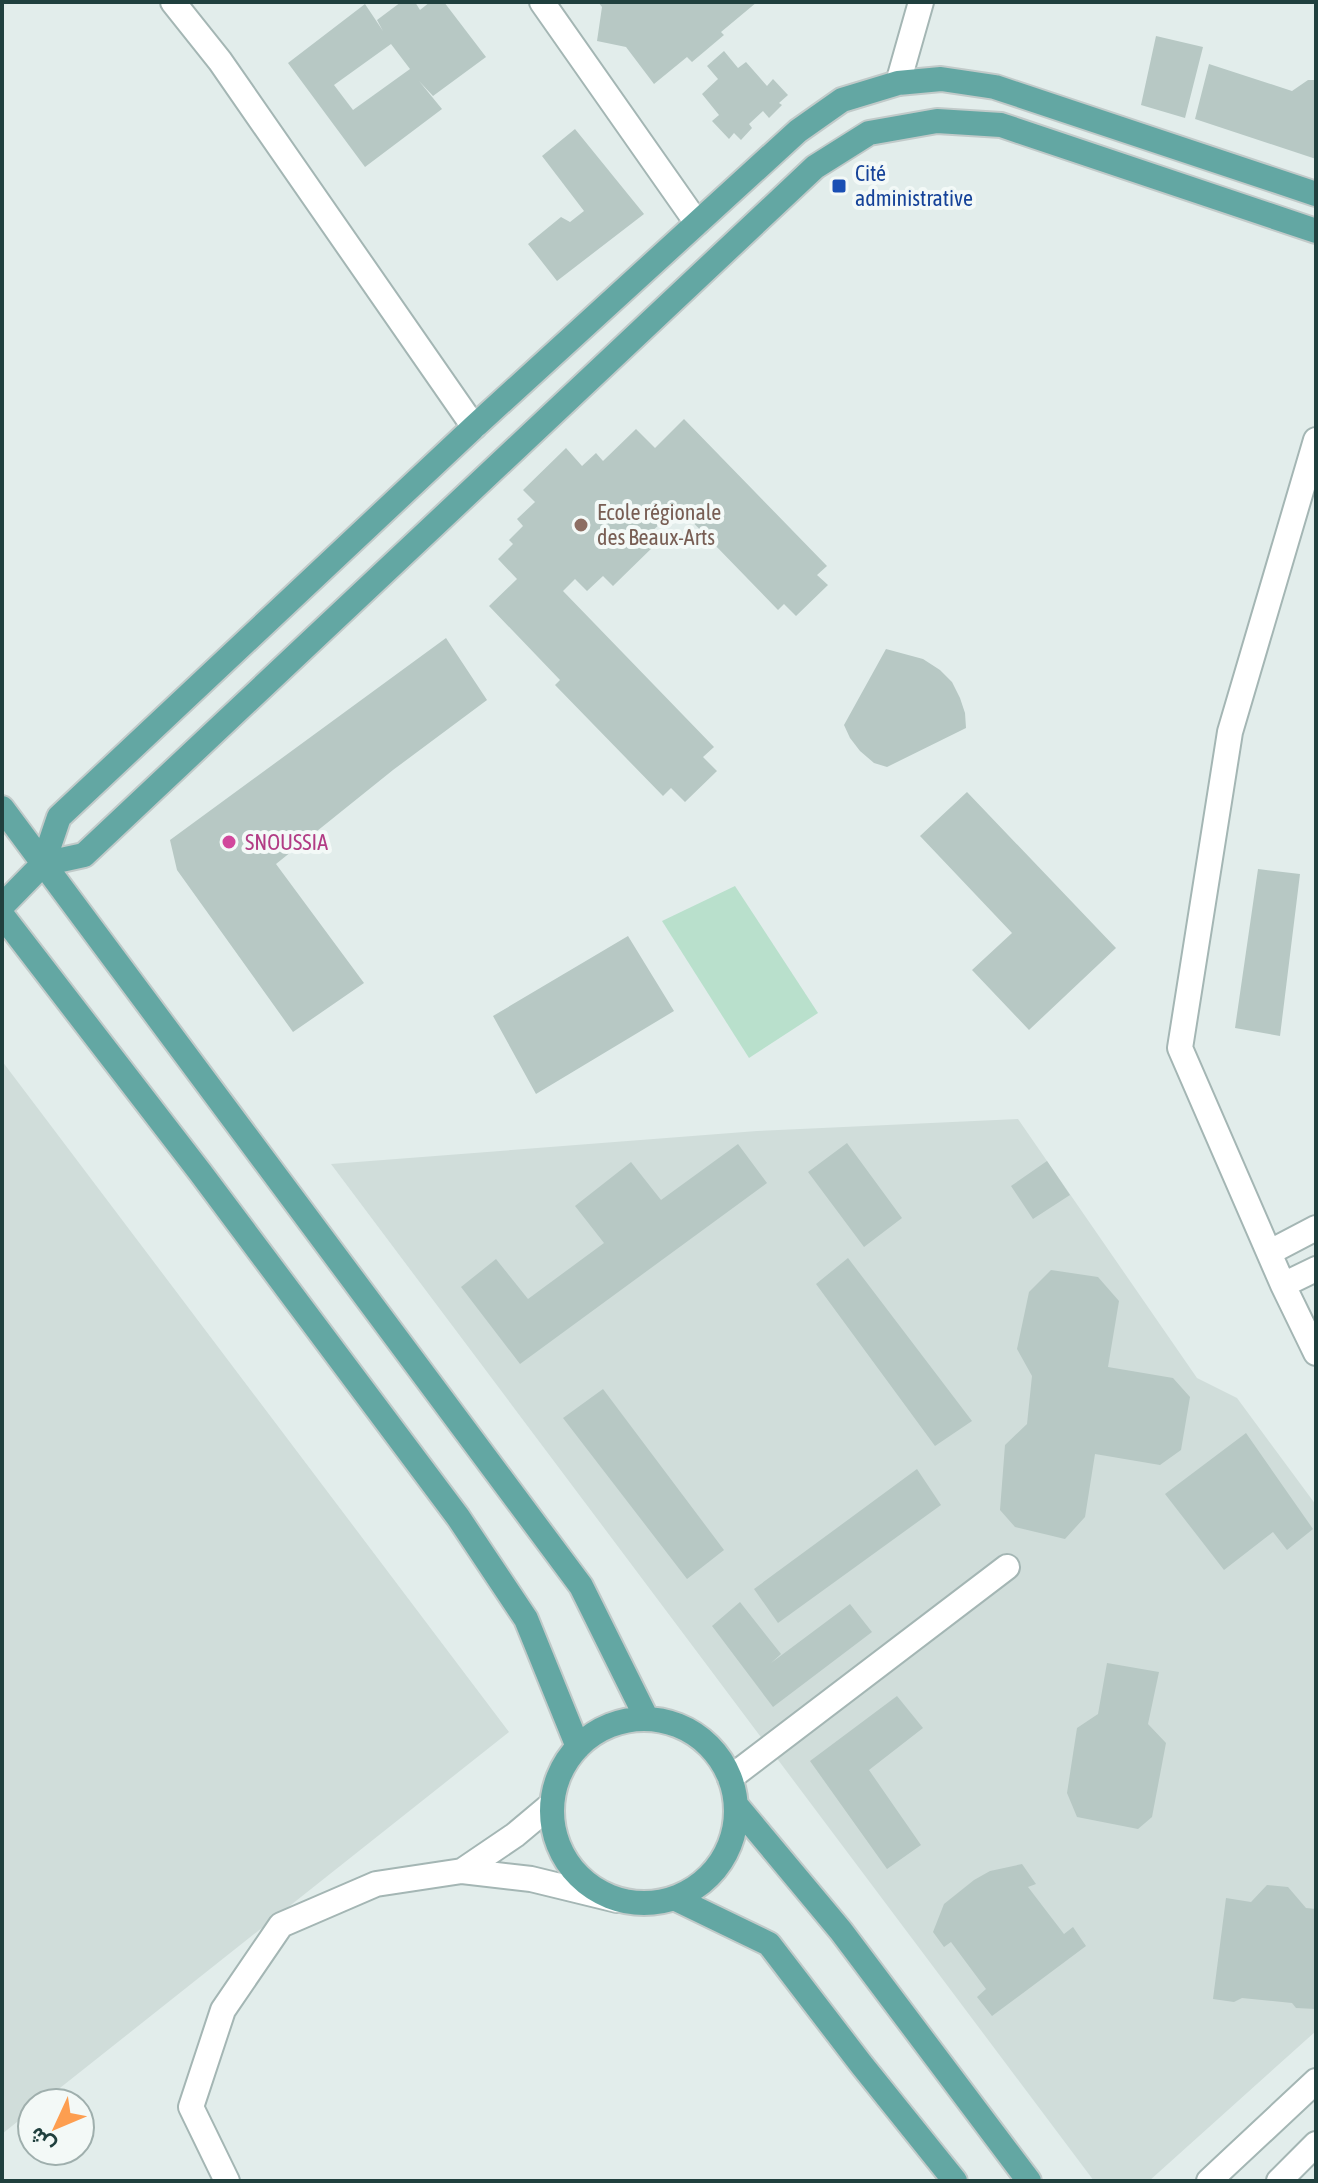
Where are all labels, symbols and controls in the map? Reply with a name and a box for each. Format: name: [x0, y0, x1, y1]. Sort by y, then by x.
place label: Cité administrative: [855, 160, 973, 211]
marker: Cité administrative: [830, 177, 848, 195]
place label: Ecole régionale des Beaux-Arts: [597, 499, 721, 550]
marker: Ecole régionale des Beaux-Arts: [572, 516, 590, 534]
place label: SNOUSSIA: [245, 829, 328, 855]
marker: SNOUSSIA: [220, 833, 238, 851]
north arrow: [16, 2087, 96, 2167]
text: ش: [23, 2122, 61, 2159]

